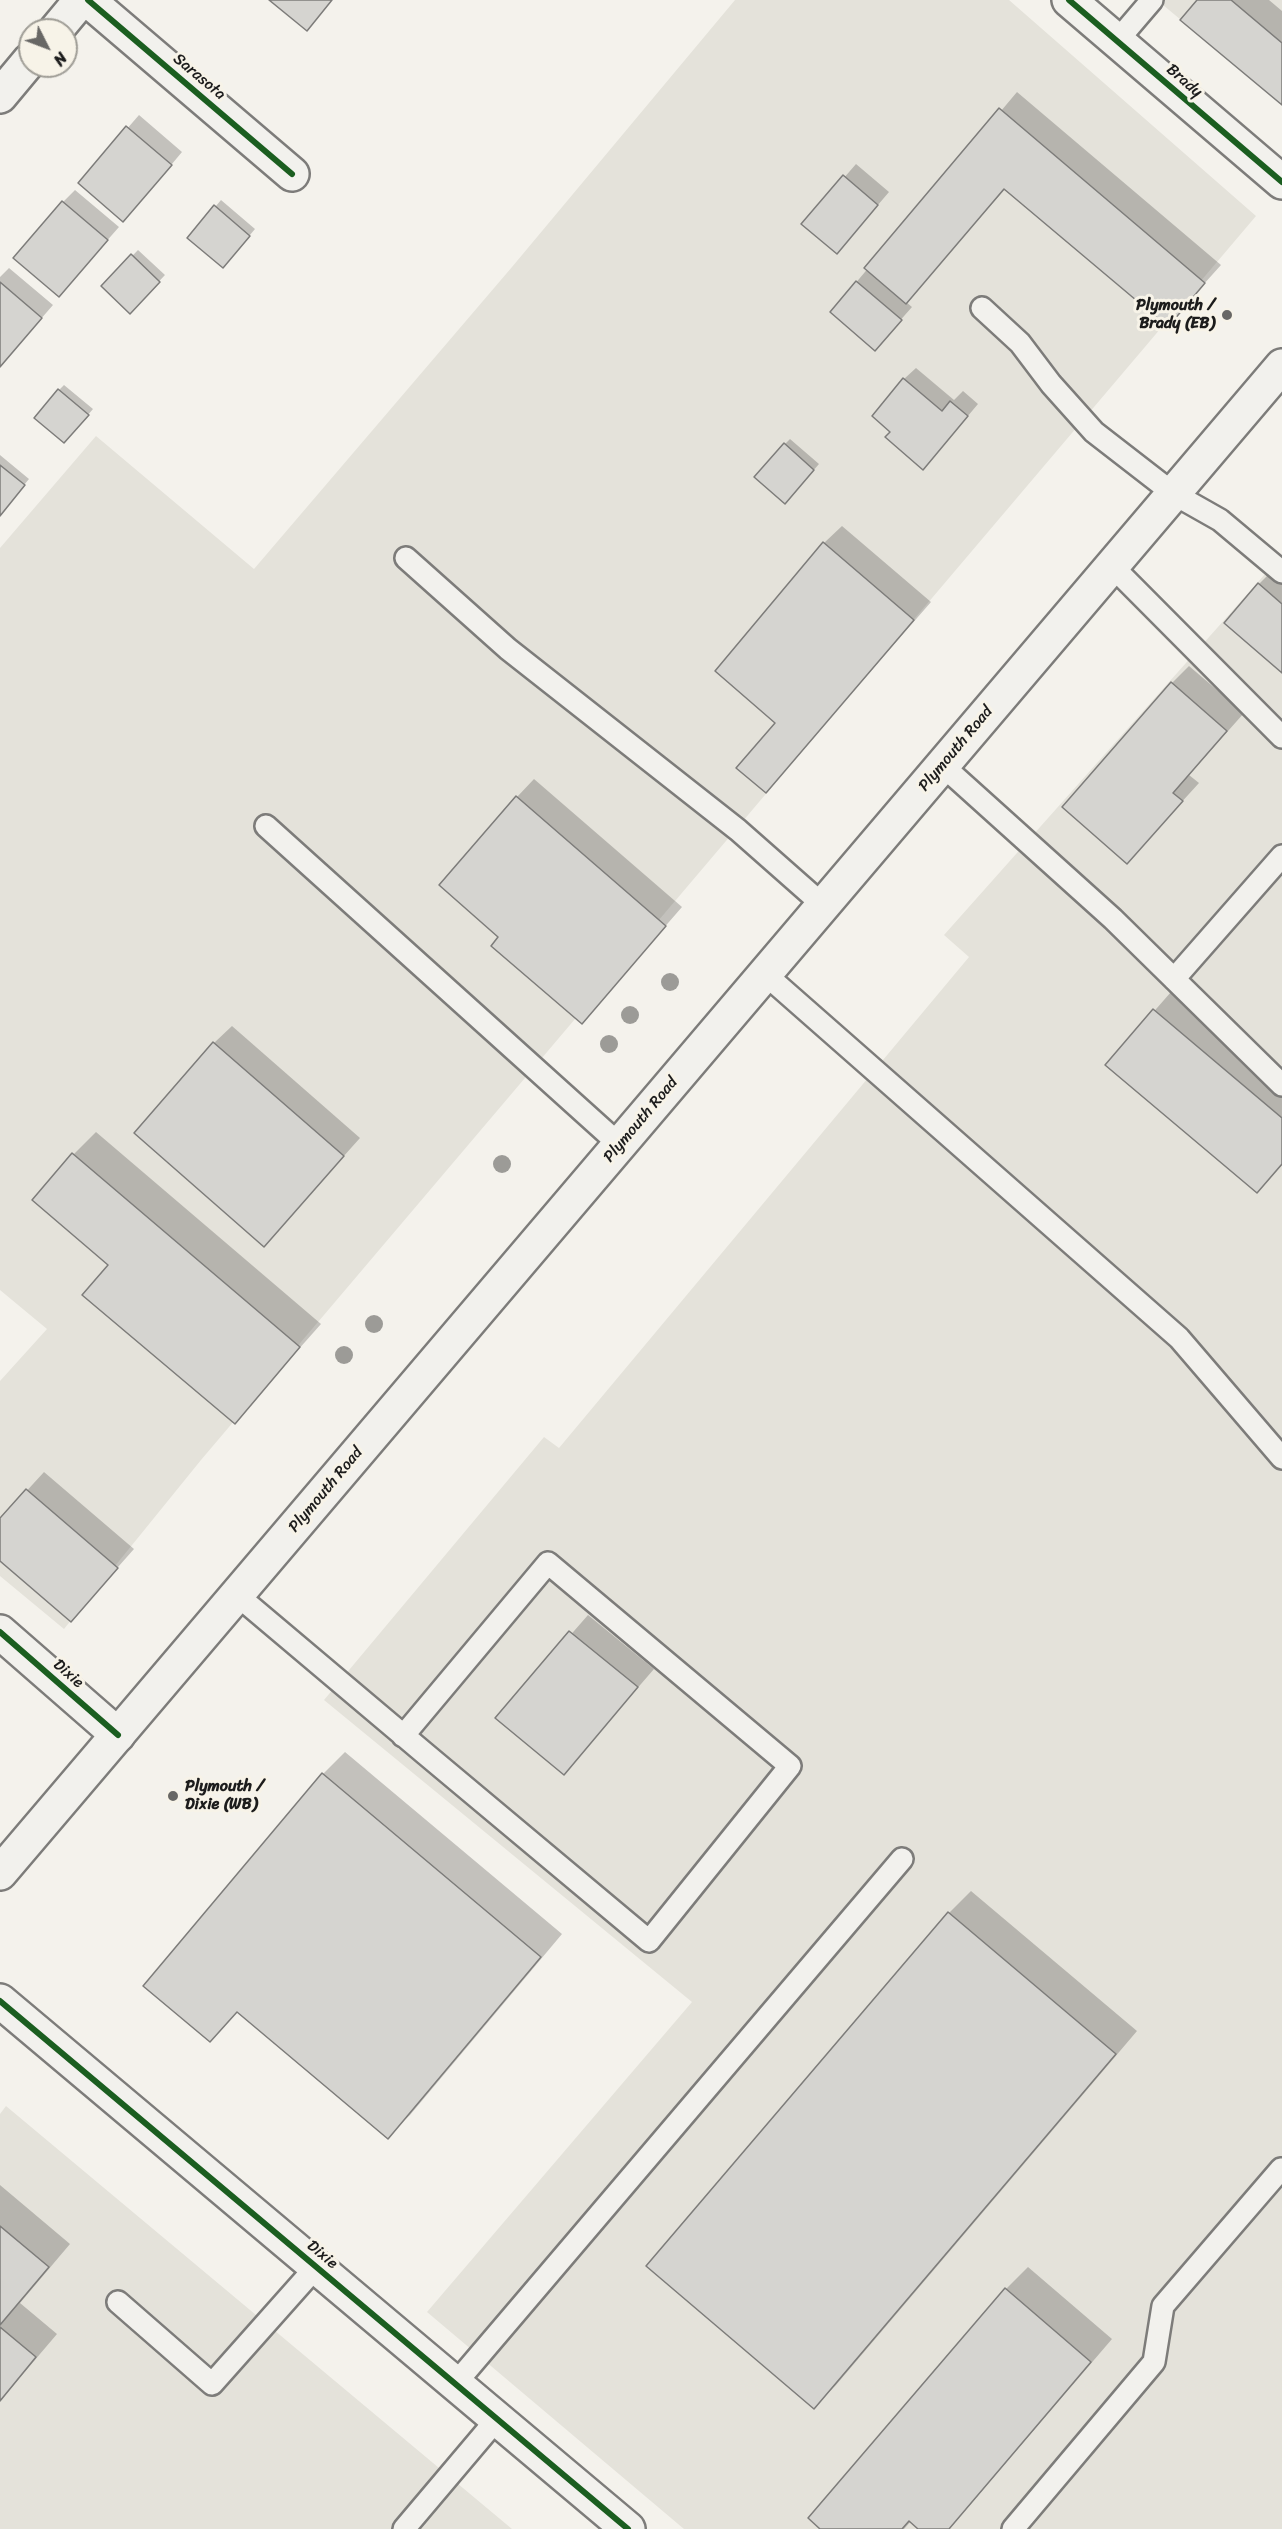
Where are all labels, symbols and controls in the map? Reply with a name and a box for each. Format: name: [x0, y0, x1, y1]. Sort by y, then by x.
north arrow: [18, 18, 78, 78]
text: N: [46, 45, 75, 73]
street label: Sarasota: [169, 50, 229, 104]
street label: Brady: [1162, 60, 1206, 102]
place label: Plymouth / Brady (EB): [1136, 296, 1215, 334]
marker: Plymouth / Brady (EB): [1220, 308, 1234, 322]
street label: Plymouth Road: [915, 702, 997, 796]
street label: Plymouth Road: [600, 1073, 682, 1167]
street label: Plymouth Road: [285, 1443, 367, 1537]
street label: Dixie: [49, 1656, 87, 1692]
place label: Plymouth / Dixie (WB): [185, 1777, 264, 1815]
marker: Plymouth / Dixie (WB): [166, 1789, 180, 1803]
street label: Dixie: [303, 2237, 341, 2273]

